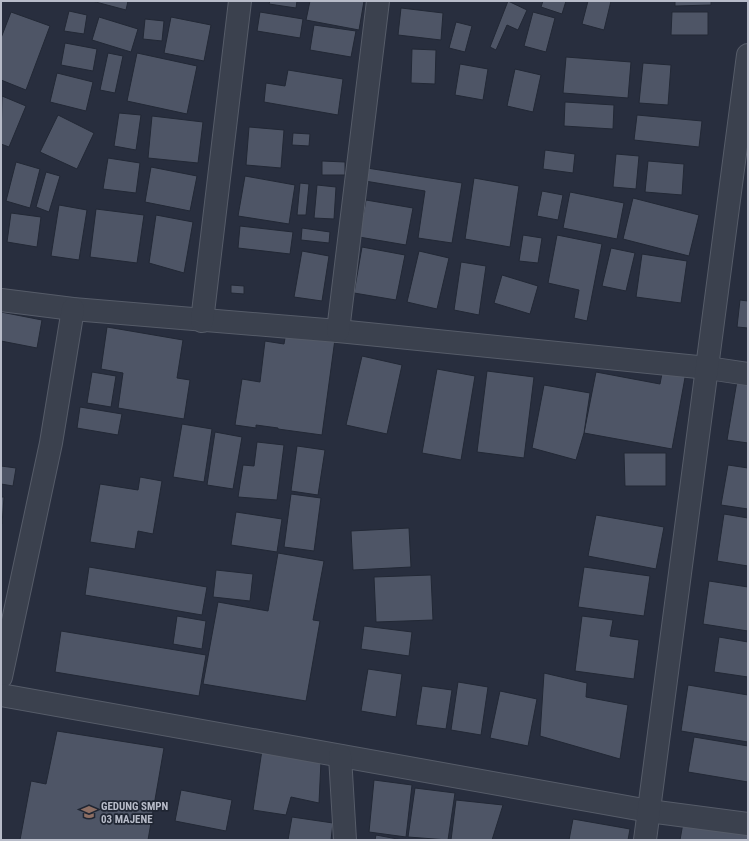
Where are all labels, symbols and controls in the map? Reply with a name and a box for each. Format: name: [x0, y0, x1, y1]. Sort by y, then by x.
place label: GEDUNG SMPN 03 MAJENE: [101, 800, 169, 826]
school or university icon: GEDUNG SMPN 03 MAJENE: [80, 803, 98, 821]

